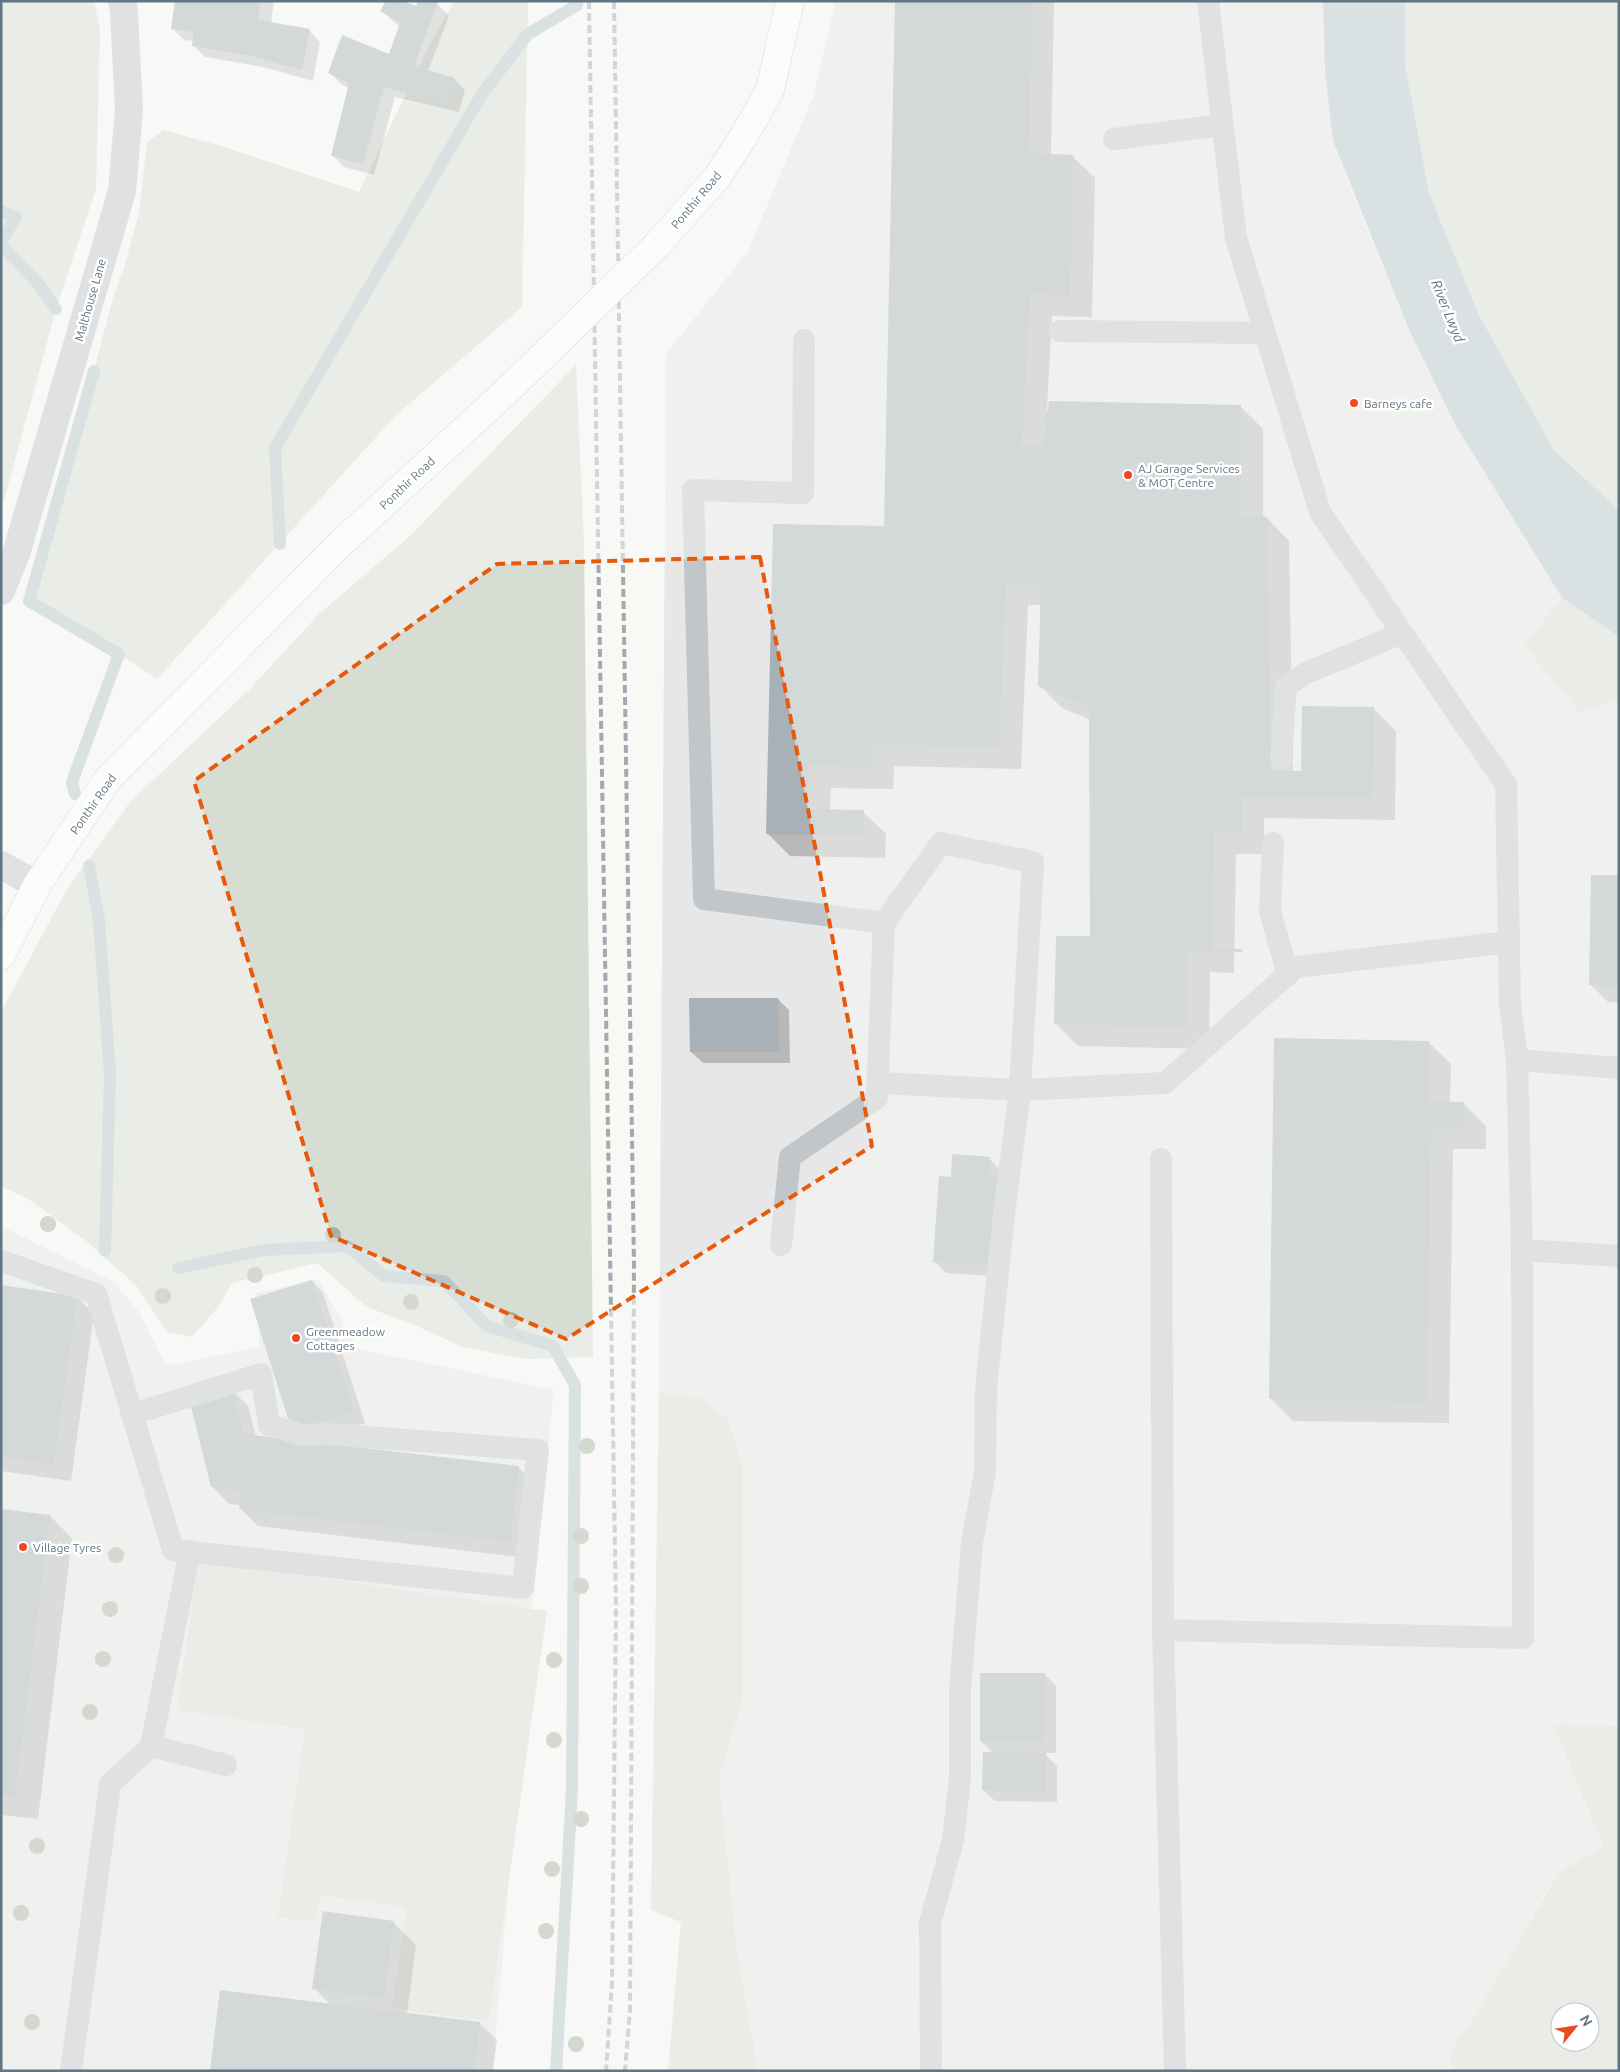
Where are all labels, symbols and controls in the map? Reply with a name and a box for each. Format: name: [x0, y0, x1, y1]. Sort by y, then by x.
street label: Ponthir Road: [668, 169, 724, 231]
street label: Malthouse Lane: [72, 257, 108, 343]
water label: River Lwyd: [1428, 277, 1468, 346]
marker: Barneys cafe: [1348, 397, 1360, 409]
place label: Barneys cafe: [1364, 397, 1432, 410]
street label: Ponthir Road: [377, 454, 437, 512]
place label: AJ Garage Services & MOT Centre: [1138, 462, 1240, 489]
marker: AJ Garage Services & MOT Centre: [1122, 469, 1134, 481]
street label: Ponthir Road: [67, 771, 119, 837]
place label: Greenmeadow Cottages: [306, 1325, 386, 1352]
marker: Greenmeadow Cottages: [290, 1332, 302, 1344]
marker: Village Tyres: [17, 1541, 29, 1553]
place label: Village Tyres: [33, 1541, 101, 1554]
north arrow: [1550, 2002, 1600, 2052]
text: N: [1577, 2012, 1596, 2029]

